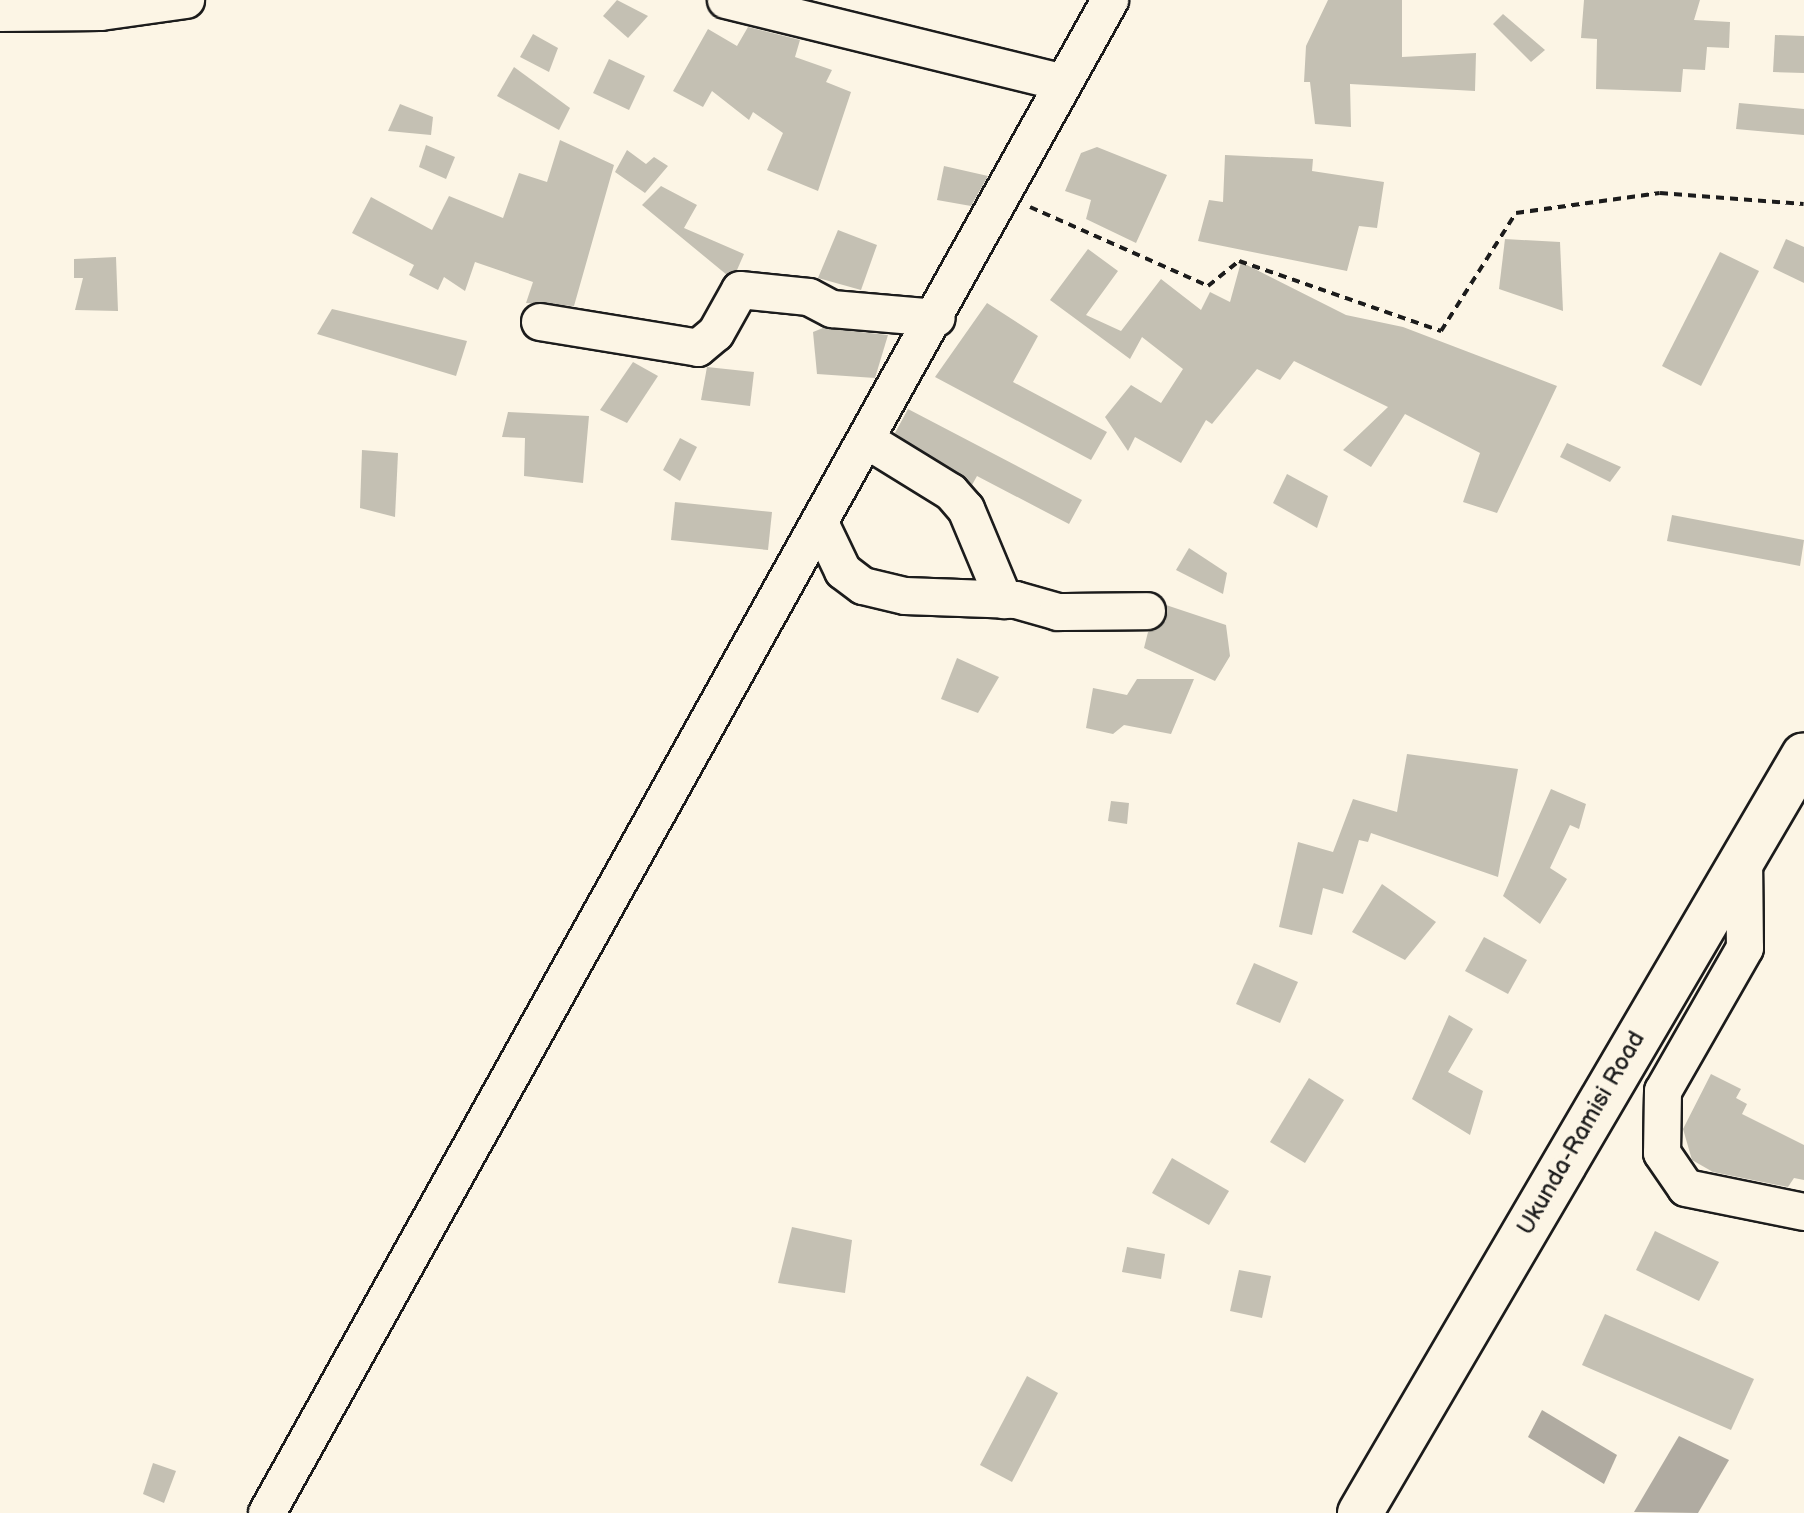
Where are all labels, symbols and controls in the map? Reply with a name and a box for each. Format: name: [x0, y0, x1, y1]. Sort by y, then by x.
street label: Ukunda-Ramisi Road: [1511, 1026, 1651, 1240]

